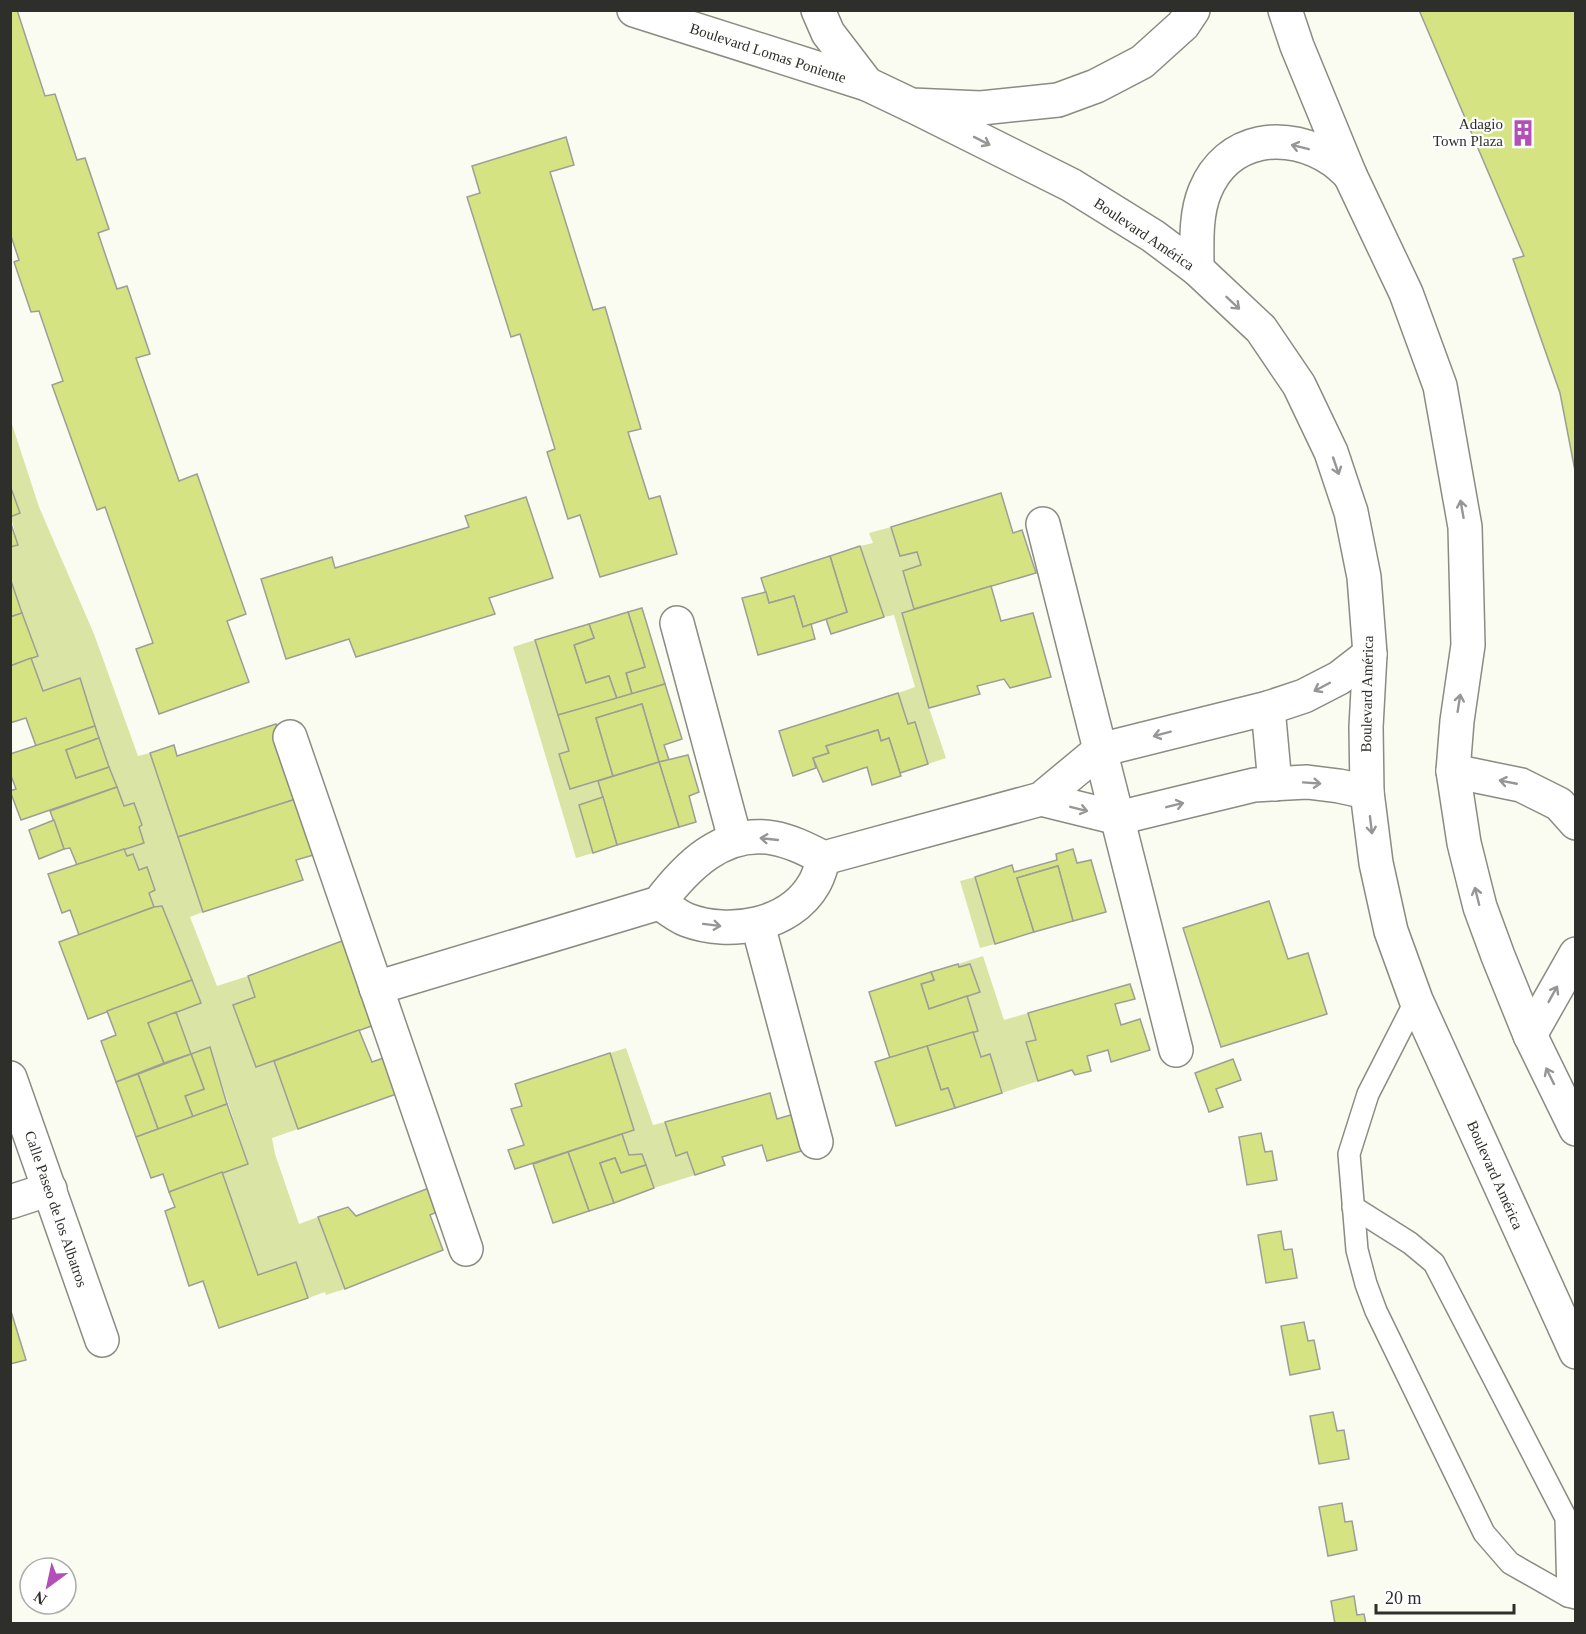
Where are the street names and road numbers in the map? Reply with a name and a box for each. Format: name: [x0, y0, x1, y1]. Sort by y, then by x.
street label: Boulevard Lomas Poniente: [688, 20, 848, 86]
street label: Boulevard América: [1091, 195, 1197, 274]
street label: Boulevard América: [1358, 635, 1376, 753]
street label: Boulevard América: [1464, 1118, 1526, 1232]
street label: Calle Paseo de los Albatros: [22, 1129, 90, 1289]

